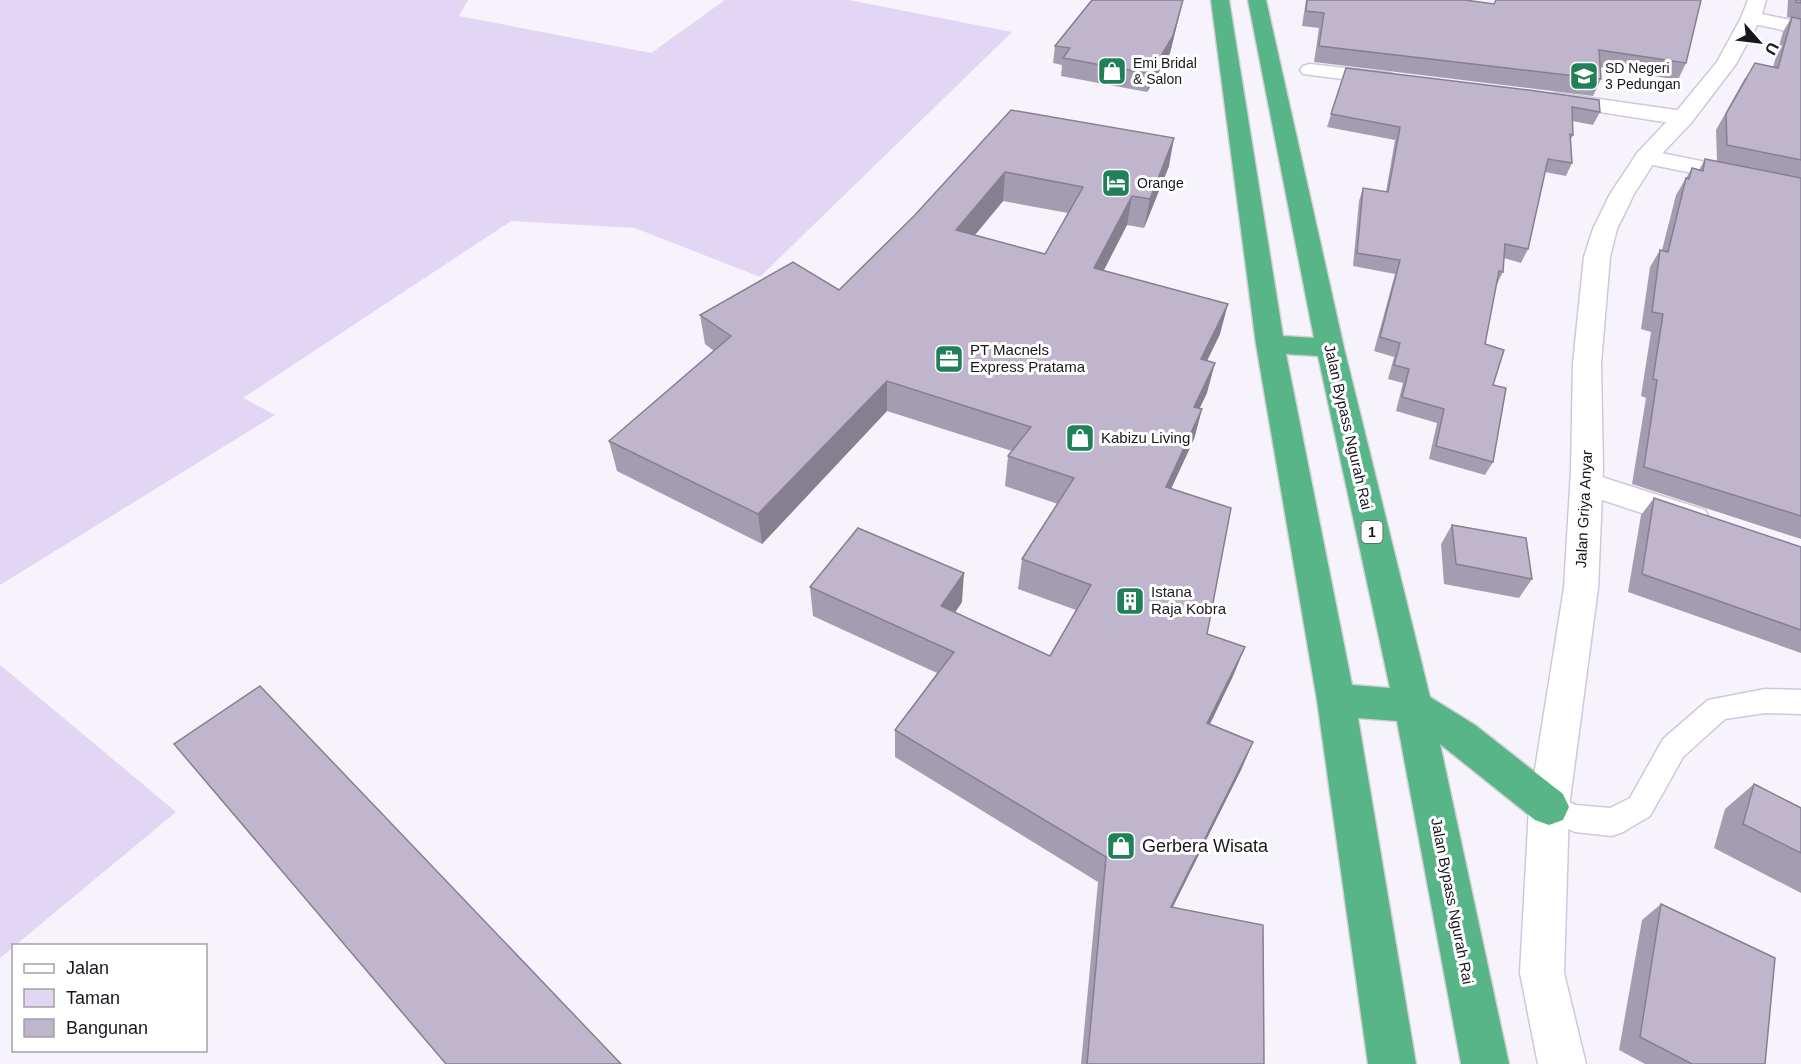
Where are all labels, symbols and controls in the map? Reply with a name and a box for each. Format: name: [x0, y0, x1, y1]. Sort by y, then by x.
north arrow: [1729, 12, 1789, 72]
text: U: [1762, 40, 1782, 58]
shop icon: Emi Bridal & Salon: [1096, 55, 1128, 87]
place label: Emi Bridal & Salon: [1133, 55, 1197, 87]
school or university icon: SD Negeri 3 Pedungan: [1568, 60, 1600, 92]
place label: SD Negeri 3 Pedungan: [1605, 60, 1681, 92]
hotel icon: Orange: [1100, 167, 1132, 199]
place label: Orange: [1137, 175, 1184, 191]
place label: PT Macnels Express Pratama: [970, 341, 1086, 375]
office icon: PT Macnels Express Pratama: [933, 343, 965, 375]
street label: Jalan Bypass Ngurah Rai: [1321, 343, 1376, 511]
shop icon: Kabizu Living: [1064, 422, 1096, 454]
place label: Kabizu Living: [1101, 429, 1190, 446]
street label: Jalan Griya Anyar: [1572, 449, 1595, 569]
road number: 1: [1362, 521, 1382, 543]
place label: Istana Raja Kobra: [1151, 583, 1227, 617]
building icon: Istana Raja Kobra: [1114, 585, 1146, 617]
street label: Jalan Bypass Ngurah Rai: [1428, 816, 1477, 986]
shop icon: Gerbera Wisata: [1105, 830, 1137, 862]
place label: Gerbera Wisata: [1142, 836, 1269, 856]
legend: [12, 944, 207, 1052]
text: Jalan: [66, 958, 109, 978]
text: Taman: [66, 988, 120, 1008]
text: Bangunan: [66, 1018, 148, 1038]

